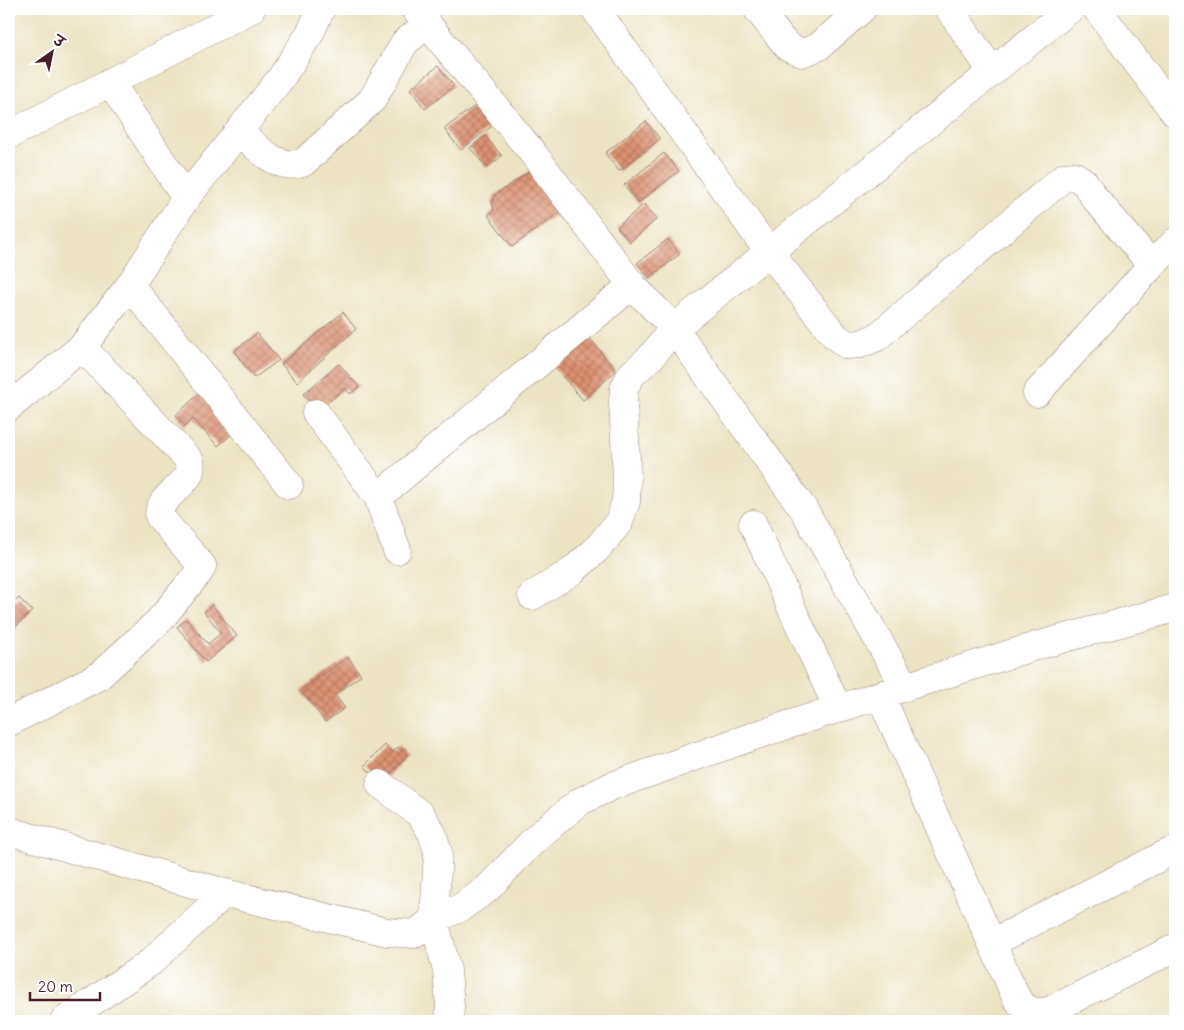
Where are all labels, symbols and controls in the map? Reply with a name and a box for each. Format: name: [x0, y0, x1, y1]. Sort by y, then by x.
north arrow: [28, 28, 78, 78]
text: उ: [49, 30, 69, 52]
scale bar: [30, 970, 100, 1002]
text: 20 m: [38, 977, 73, 996]

